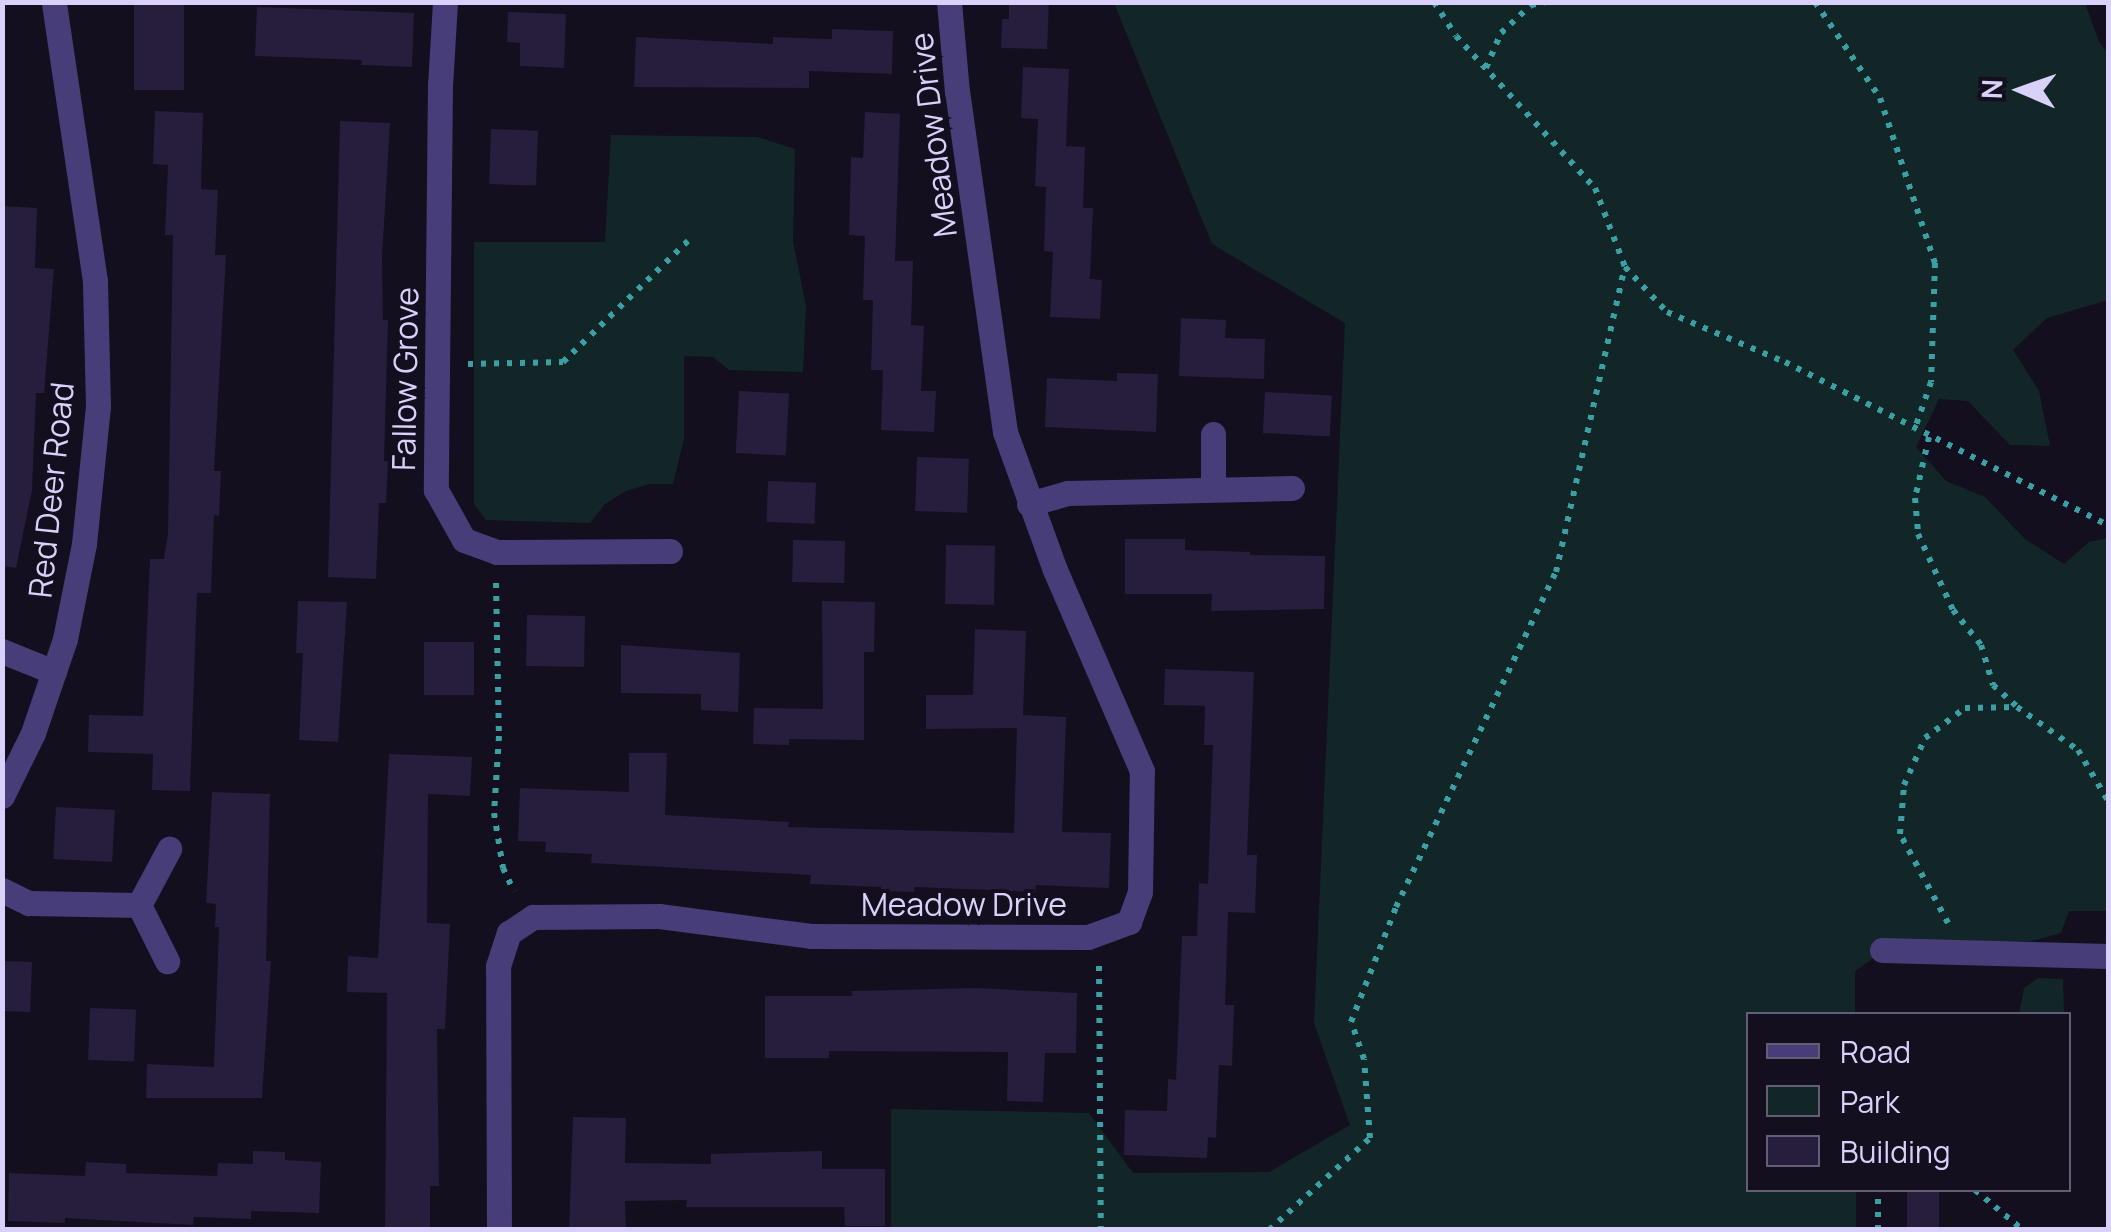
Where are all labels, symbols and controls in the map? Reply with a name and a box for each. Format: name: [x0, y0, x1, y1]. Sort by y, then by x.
street label: Meadow Drive: [901, 30, 965, 240]
north arrow: [1971, 40, 2071, 140]
text: N: [1972, 78, 2010, 100]
street label: Fallow Grove: [384, 287, 426, 471]
street label: Red Deer Road: [21, 380, 81, 600]
street label: Meadow Drive: [861, 885, 1067, 923]
legend: [1746, 1012, 2071, 1192]
text: Road: [1840, 1031, 1911, 1072]
text: Park: [1840, 1081, 1900, 1122]
text: Building: [1840, 1131, 1951, 1172]

